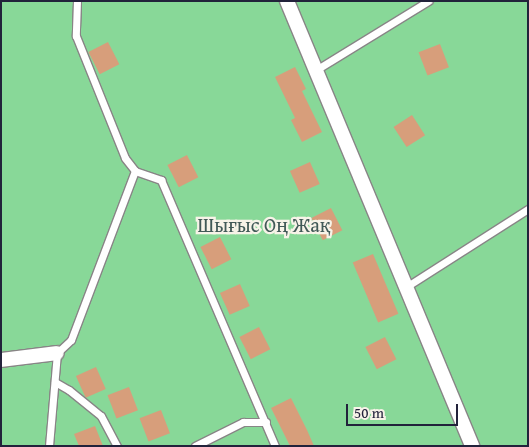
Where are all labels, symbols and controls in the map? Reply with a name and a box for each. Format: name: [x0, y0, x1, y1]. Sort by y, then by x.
park label: Шығыс Оң Жақ: [198, 212, 330, 236]
scale bar: [349, 394, 462, 426]
text: 50 m: [354, 402, 384, 423]

